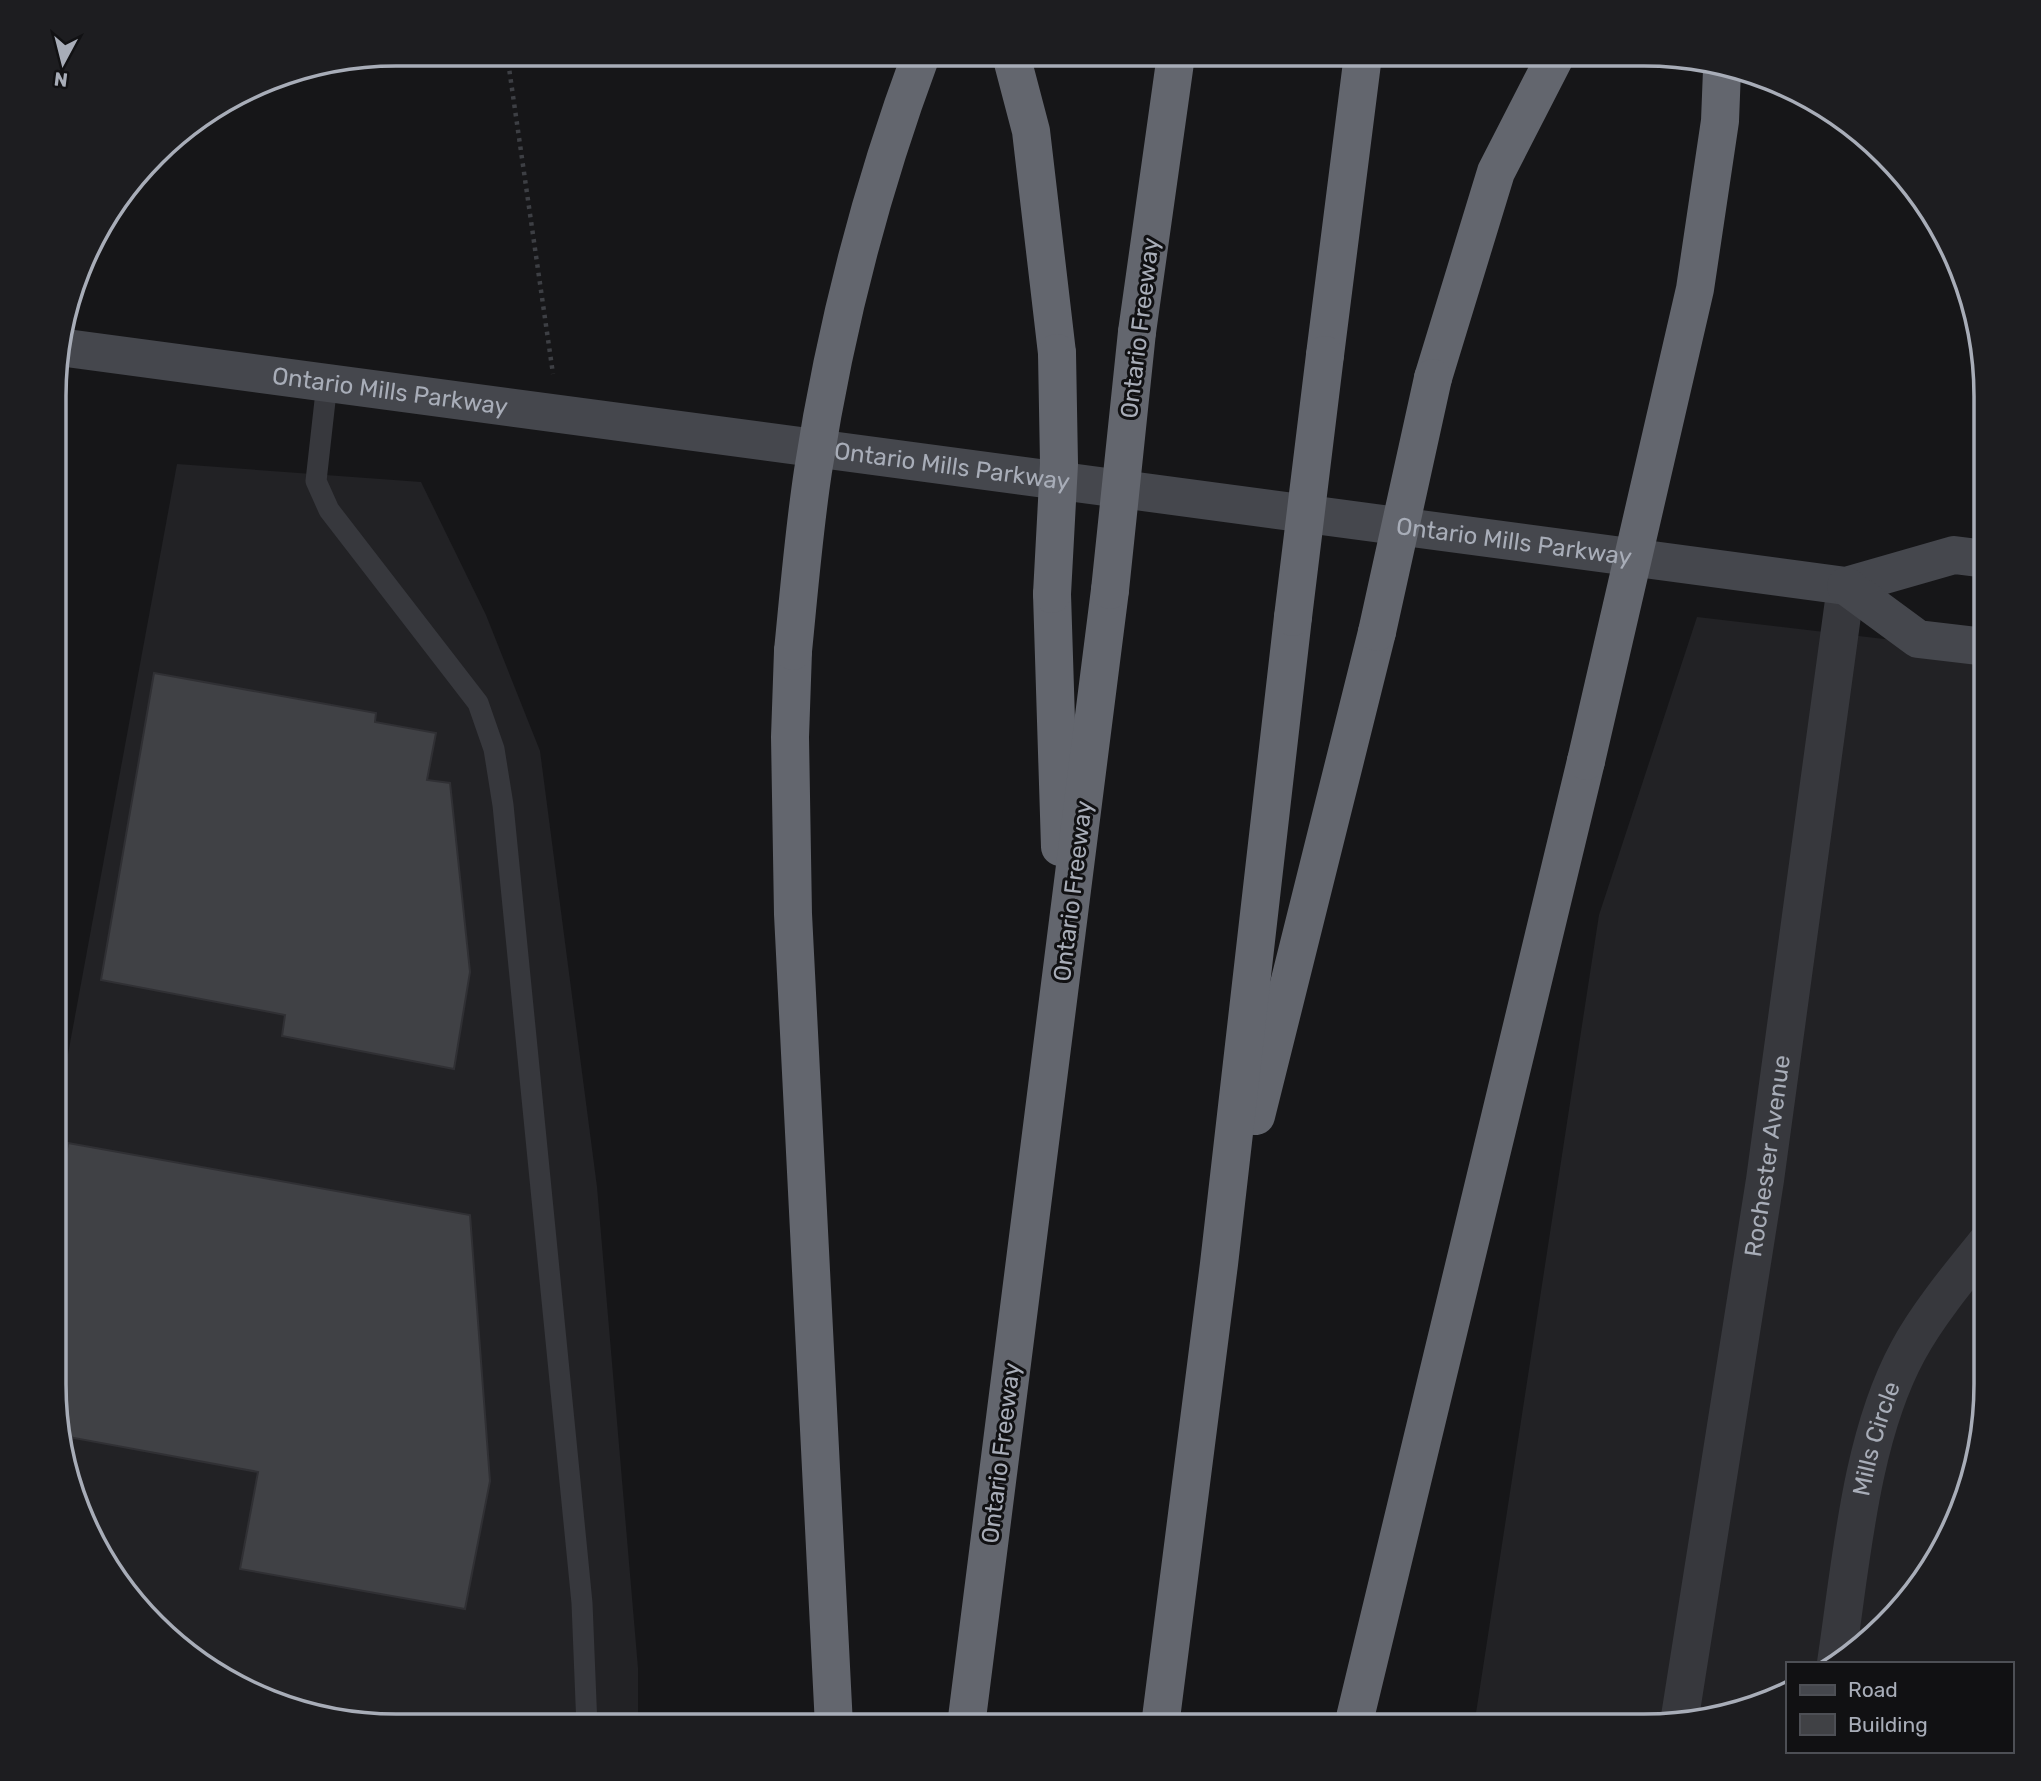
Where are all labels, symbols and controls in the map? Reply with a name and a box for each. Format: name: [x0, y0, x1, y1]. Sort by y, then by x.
north arrow: [28, 28, 98, 98]
text: N: [53, 67, 69, 92]
street label: Ontario Freeway: [1115, 236, 1165, 420]
street label: Ontario Mills Parkway: [270, 362, 510, 421]
street label: Ontario Mills Parkway: [832, 437, 1072, 496]
street label: Ontario Mills Parkway: [1394, 512, 1634, 571]
street label: Ontario Freeway: [1048, 799, 1098, 983]
street label: Rochester Avenue: [1739, 1053, 1796, 1259]
street label: Ontario Freeway: [976, 1361, 1026, 1545]
street label: Mills Circle: [1847, 1377, 1906, 1499]
legend: [1786, 1662, 2013, 1753]
text: Road: [1848, 1677, 1898, 1702]
text: Building: [1848, 1712, 1928, 1737]

